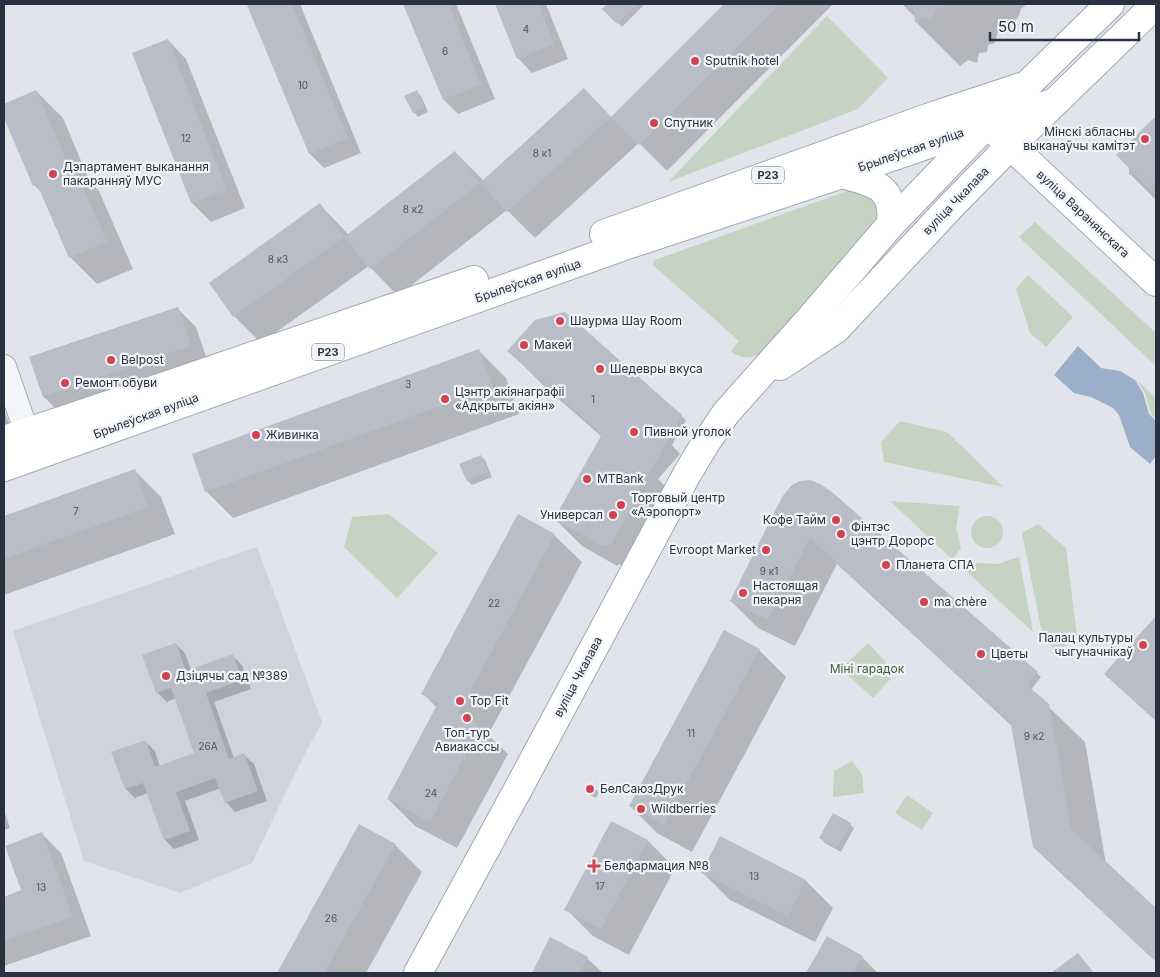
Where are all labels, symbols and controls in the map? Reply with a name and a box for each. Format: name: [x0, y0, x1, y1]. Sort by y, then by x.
scale bar: [990, 10, 1139, 42]
text: 50 m: [998, 17, 1034, 36]
house number: 4: [523, 23, 529, 35]
house number: 6: [442, 45, 448, 57]
place label: Sputnik hotel: [705, 53, 779, 68]
marker: Sputnik hotel: [689, 55, 701, 67]
house number: 10: [298, 79, 308, 91]
place label: Спутник: [664, 115, 714, 130]
marker: Спутник: [648, 117, 660, 129]
street label: Брылеўская вуліца: [856, 124, 966, 175]
place label: Мінскі абласны выканаўчы камітэт: [1023, 124, 1135, 153]
house number: 12: [181, 132, 191, 144]
marker: Мінскі абласны выканаўчы камітэт: [1139, 133, 1151, 145]
house number: 8 к1: [533, 147, 551, 159]
place label: Дэпартамент выканання пакаранняў МУС: [63, 159, 209, 188]
street label: вуліца Чкалава: [919, 163, 992, 238]
road number: Р23: [752, 166, 784, 184]
street label: вуліца Варанянскага: [1034, 167, 1133, 261]
marker: Дэпартамент выканання пакаранняў МУС: [47, 168, 59, 180]
house number: 8 к2: [403, 203, 423, 215]
house number: 8 к3: [268, 253, 288, 265]
street label: Брылеўская вуліца: [473, 255, 583, 306]
place label: Шаурма Шау Room: [570, 313, 682, 328]
marker: Шаурма Шау Room: [554, 315, 566, 327]
place label: Макей: [534, 337, 572, 352]
marker: Макей: [518, 339, 530, 351]
road number: Р23: [312, 344, 344, 361]
place label: Belpost: [121, 352, 164, 367]
marker: Belpost: [105, 354, 117, 366]
place label: Шедевры вкуса: [610, 361, 703, 376]
marker: Шедевры вкуса: [594, 363, 606, 375]
place label: Ремонт обуви: [75, 375, 157, 390]
marker: Ремонт обуви: [59, 377, 71, 389]
house number: 3: [405, 378, 411, 390]
place label: Цэнтр акіянаграфіі «Адкрыты акіян»: [455, 384, 564, 413]
street label: Брылеўская вуліца: [91, 390, 201, 442]
marker: Цэнтр акіянаграфіі «Адкрыты акіян»: [439, 393, 451, 405]
house number: 1: [591, 393, 595, 405]
place label: Пивной уголок: [644, 424, 732, 439]
marker: Пивной уголок: [628, 426, 640, 438]
place label: Живинка: [266, 427, 319, 442]
marker: Живинка: [250, 429, 262, 441]
place label: MTBank: [597, 471, 644, 486]
marker: MTBank: [581, 473, 593, 485]
place label: Торговый центр «Аэропорт»: [631, 490, 725, 519]
marker: Торговый центр «Аэропорт»: [615, 499, 627, 511]
house number: 7: [73, 505, 79, 517]
place label: Универсал: [540, 507, 603, 522]
marker: Универсал: [607, 509, 619, 521]
place label: Кофе Тайм: [763, 512, 826, 527]
marker: Кофе Тайм: [830, 514, 842, 526]
place label: Фінтэс цэнтр Дорорс: [851, 519, 934, 548]
marker: Фінтэс цэнтр Дорорс: [835, 528, 847, 540]
place label: Evroopt Market: [669, 542, 756, 557]
marker: Evroopt Market: [760, 544, 772, 556]
place label: Планета СПА: [896, 557, 974, 572]
marker: Планета СПА: [880, 559, 892, 571]
house number: 9 к1: [760, 565, 778, 577]
place label: Настоящая пекарня: [753, 578, 818, 607]
marker: Настоящая пекарня: [737, 587, 749, 599]
place label: ma chère: [934, 594, 987, 609]
marker: ma chère: [918, 596, 930, 608]
house number: 22: [488, 597, 500, 609]
place label: Палац культуры чыгуначнікаў: [1038, 630, 1133, 659]
street label: вуліца Чкалава: [550, 634, 605, 720]
marker: Палац культуры чыгуначнікаў: [1137, 639, 1149, 651]
place label: Цветы: [991, 646, 1028, 661]
marker: Цветы: [975, 648, 987, 660]
park label: Міні гарадок: [830, 661, 905, 676]
place label: Дзіцячы сад №389: [176, 668, 288, 683]
marker: Дзіцячы сад №389: [160, 670, 172, 682]
place label: Top Fit: [470, 693, 509, 708]
marker: Top Fit: [454, 695, 466, 707]
marker: Топ-тур Авиакассы: [461, 712, 473, 724]
place label: Топ-тур Авиакассы: [435, 725, 499, 754]
house number: 11: [687, 727, 695, 739]
house number: 9 к2: [1024, 730, 1044, 742]
house number: 26А: [198, 740, 218, 752]
place label: БелСаюзДрук: [600, 781, 684, 796]
marker: БелСаюзДрук: [584, 783, 596, 795]
house number: 24: [425, 787, 437, 799]
place label: Wildberries: [651, 801, 716, 816]
marker: Wildberries: [635, 803, 647, 815]
place label: Белфармация №8: [604, 858, 709, 873]
marker: Белфармация №8: [588, 860, 600, 872]
house number: 13: [749, 870, 759, 882]
house number: 17: [595, 880, 605, 892]
house number: 13: [36, 881, 46, 893]
house number: 26: [325, 912, 337, 924]

